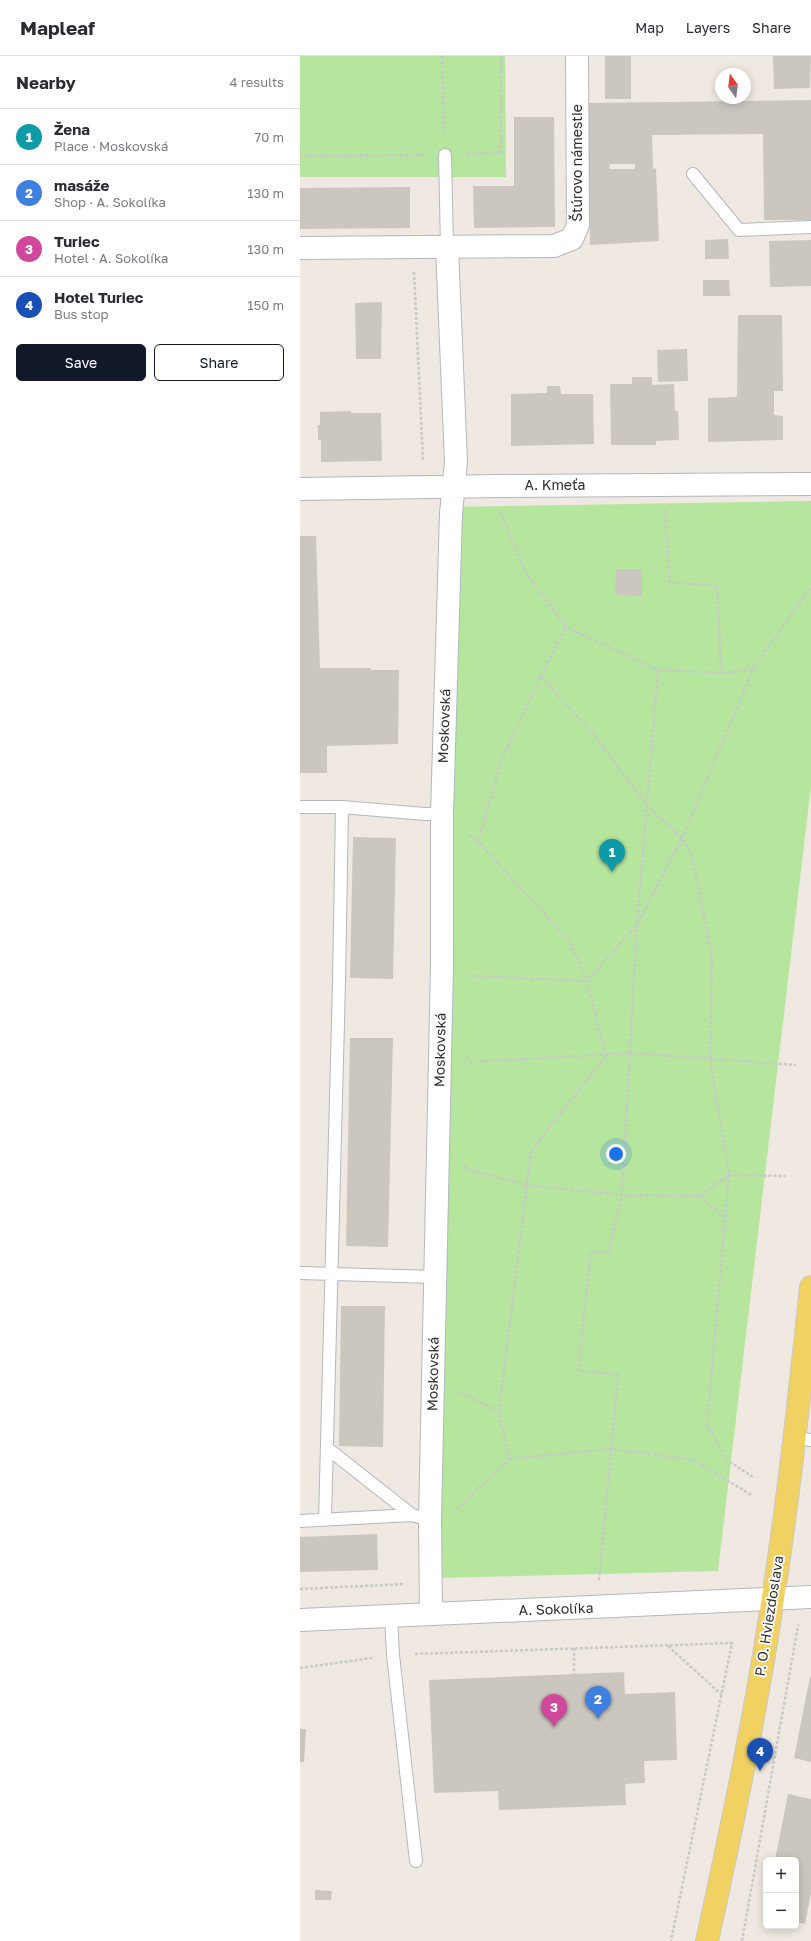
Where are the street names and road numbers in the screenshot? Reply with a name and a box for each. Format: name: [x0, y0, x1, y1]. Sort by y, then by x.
street label: Štúrovo námestie: [568, 104, 585, 222]
street label: A. Kmeťa: [525, 476, 585, 493]
street label: Moskovská: [434, 688, 453, 764]
street label: Moskovská: [430, 1013, 449, 1087]
street label: Moskovská: [423, 1337, 442, 1411]
street label: P. O. Hviezdoslava: [751, 1554, 786, 1678]
street label: A. Sokolíka: [518, 1599, 594, 1618]

